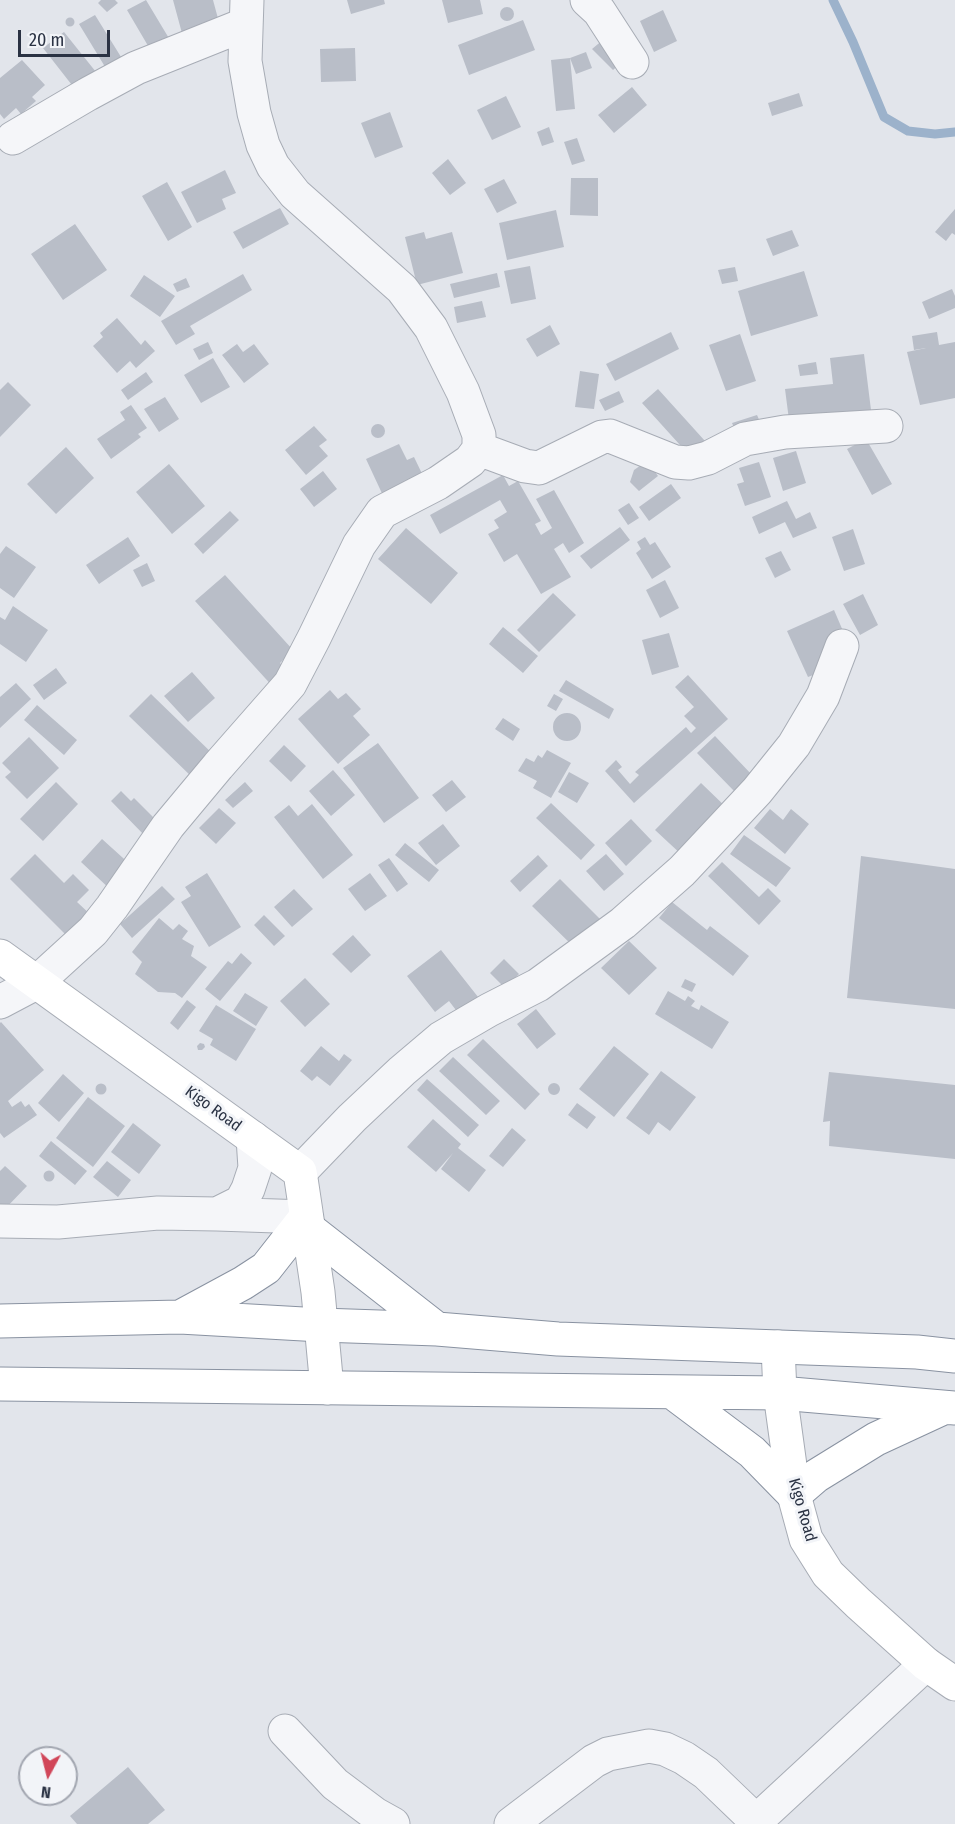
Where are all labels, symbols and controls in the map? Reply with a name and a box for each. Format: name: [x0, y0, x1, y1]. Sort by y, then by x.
scale bar: [21, 18, 112, 56]
text: 20 m: [29, 29, 64, 51]
street label: Kigo Road: [181, 1082, 245, 1136]
street label: Kigo Road: [784, 1476, 820, 1544]
north arrow: [18, 1746, 78, 1806]
text: N: [40, 1782, 52, 1802]

